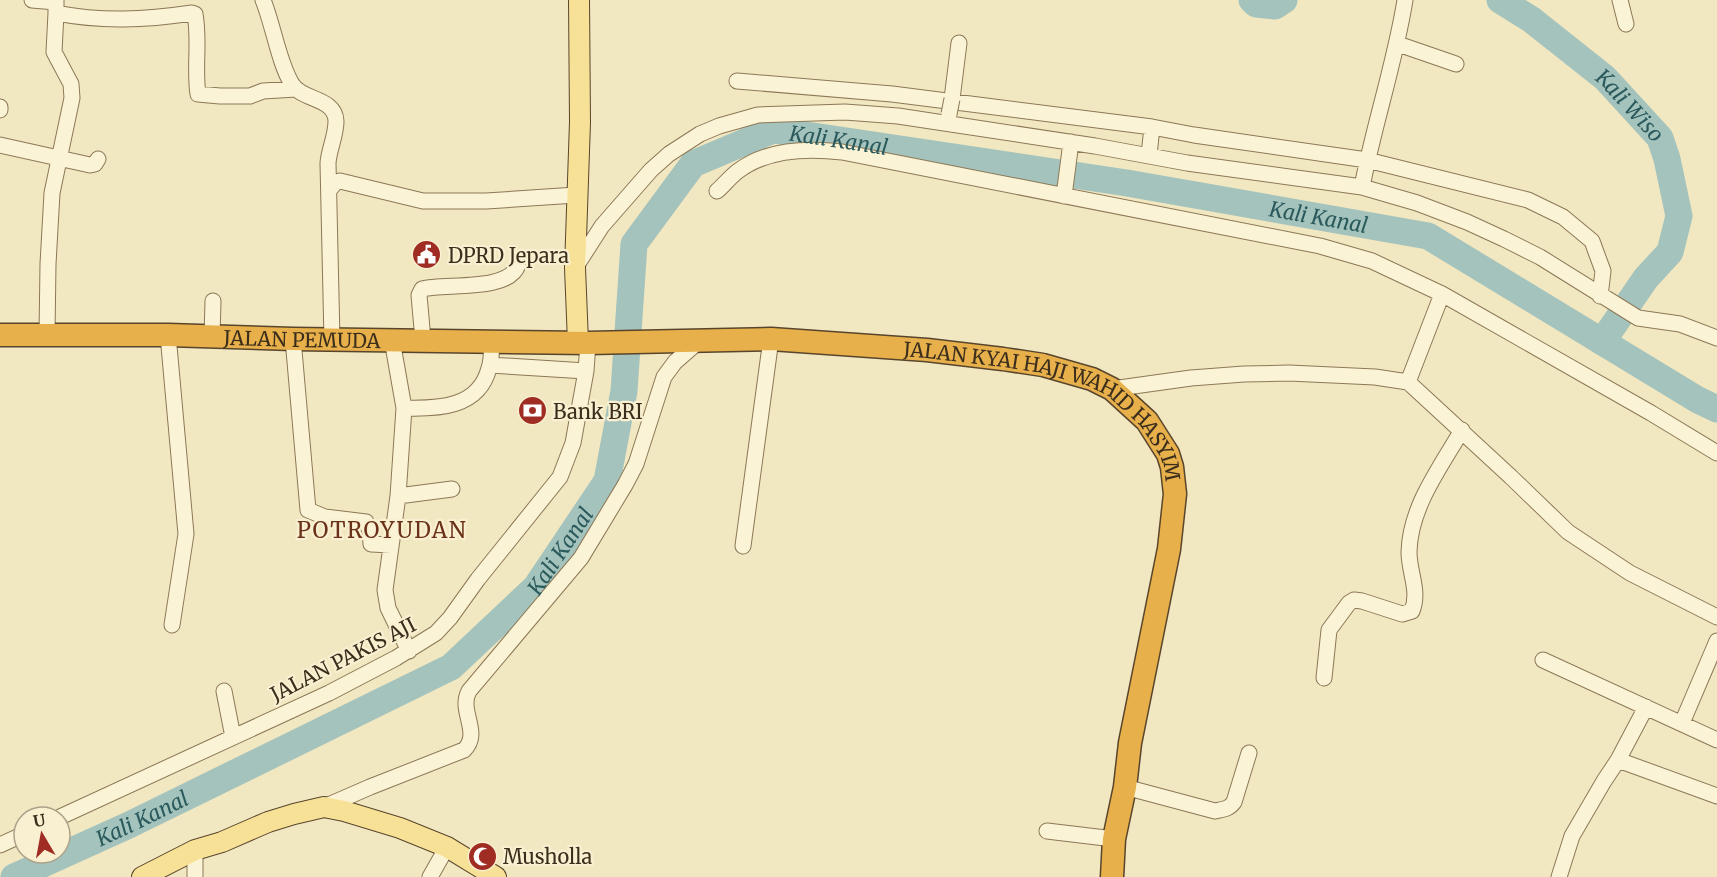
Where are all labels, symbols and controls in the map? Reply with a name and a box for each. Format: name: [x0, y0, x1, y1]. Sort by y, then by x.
water label: Kali Wiso: [1590, 62, 1670, 147]
water label: Kali Kanal: [787, 119, 890, 161]
water label: Kali Kanal: [1266, 195, 1370, 239]
public building icon: DPRD Jepara: [411, 239, 443, 271]
place label: DPRD Jepara: [448, 243, 569, 268]
street label: JALAN PEMUDA: [222, 324, 381, 353]
street label: JALAN KYAI HAJI WAHID HASYIM: [902, 336, 1186, 482]
bank icon: Bank BRI: [516, 395, 548, 427]
place label: Bank BRI: [553, 399, 643, 424]
water label: Kali Kanal: [521, 502, 599, 601]
district label: POTROYUDAN: [297, 516, 467, 544]
street label: JALAN PAKIS AJI: [265, 612, 420, 707]
water label: Kali Kanal: [91, 784, 193, 852]
north arrow: [12, 805, 72, 865]
text: U: [32, 809, 47, 831]
mosque icon: Musholla: [466, 840, 498, 872]
place label: Musholla: [503, 844, 592, 869]

